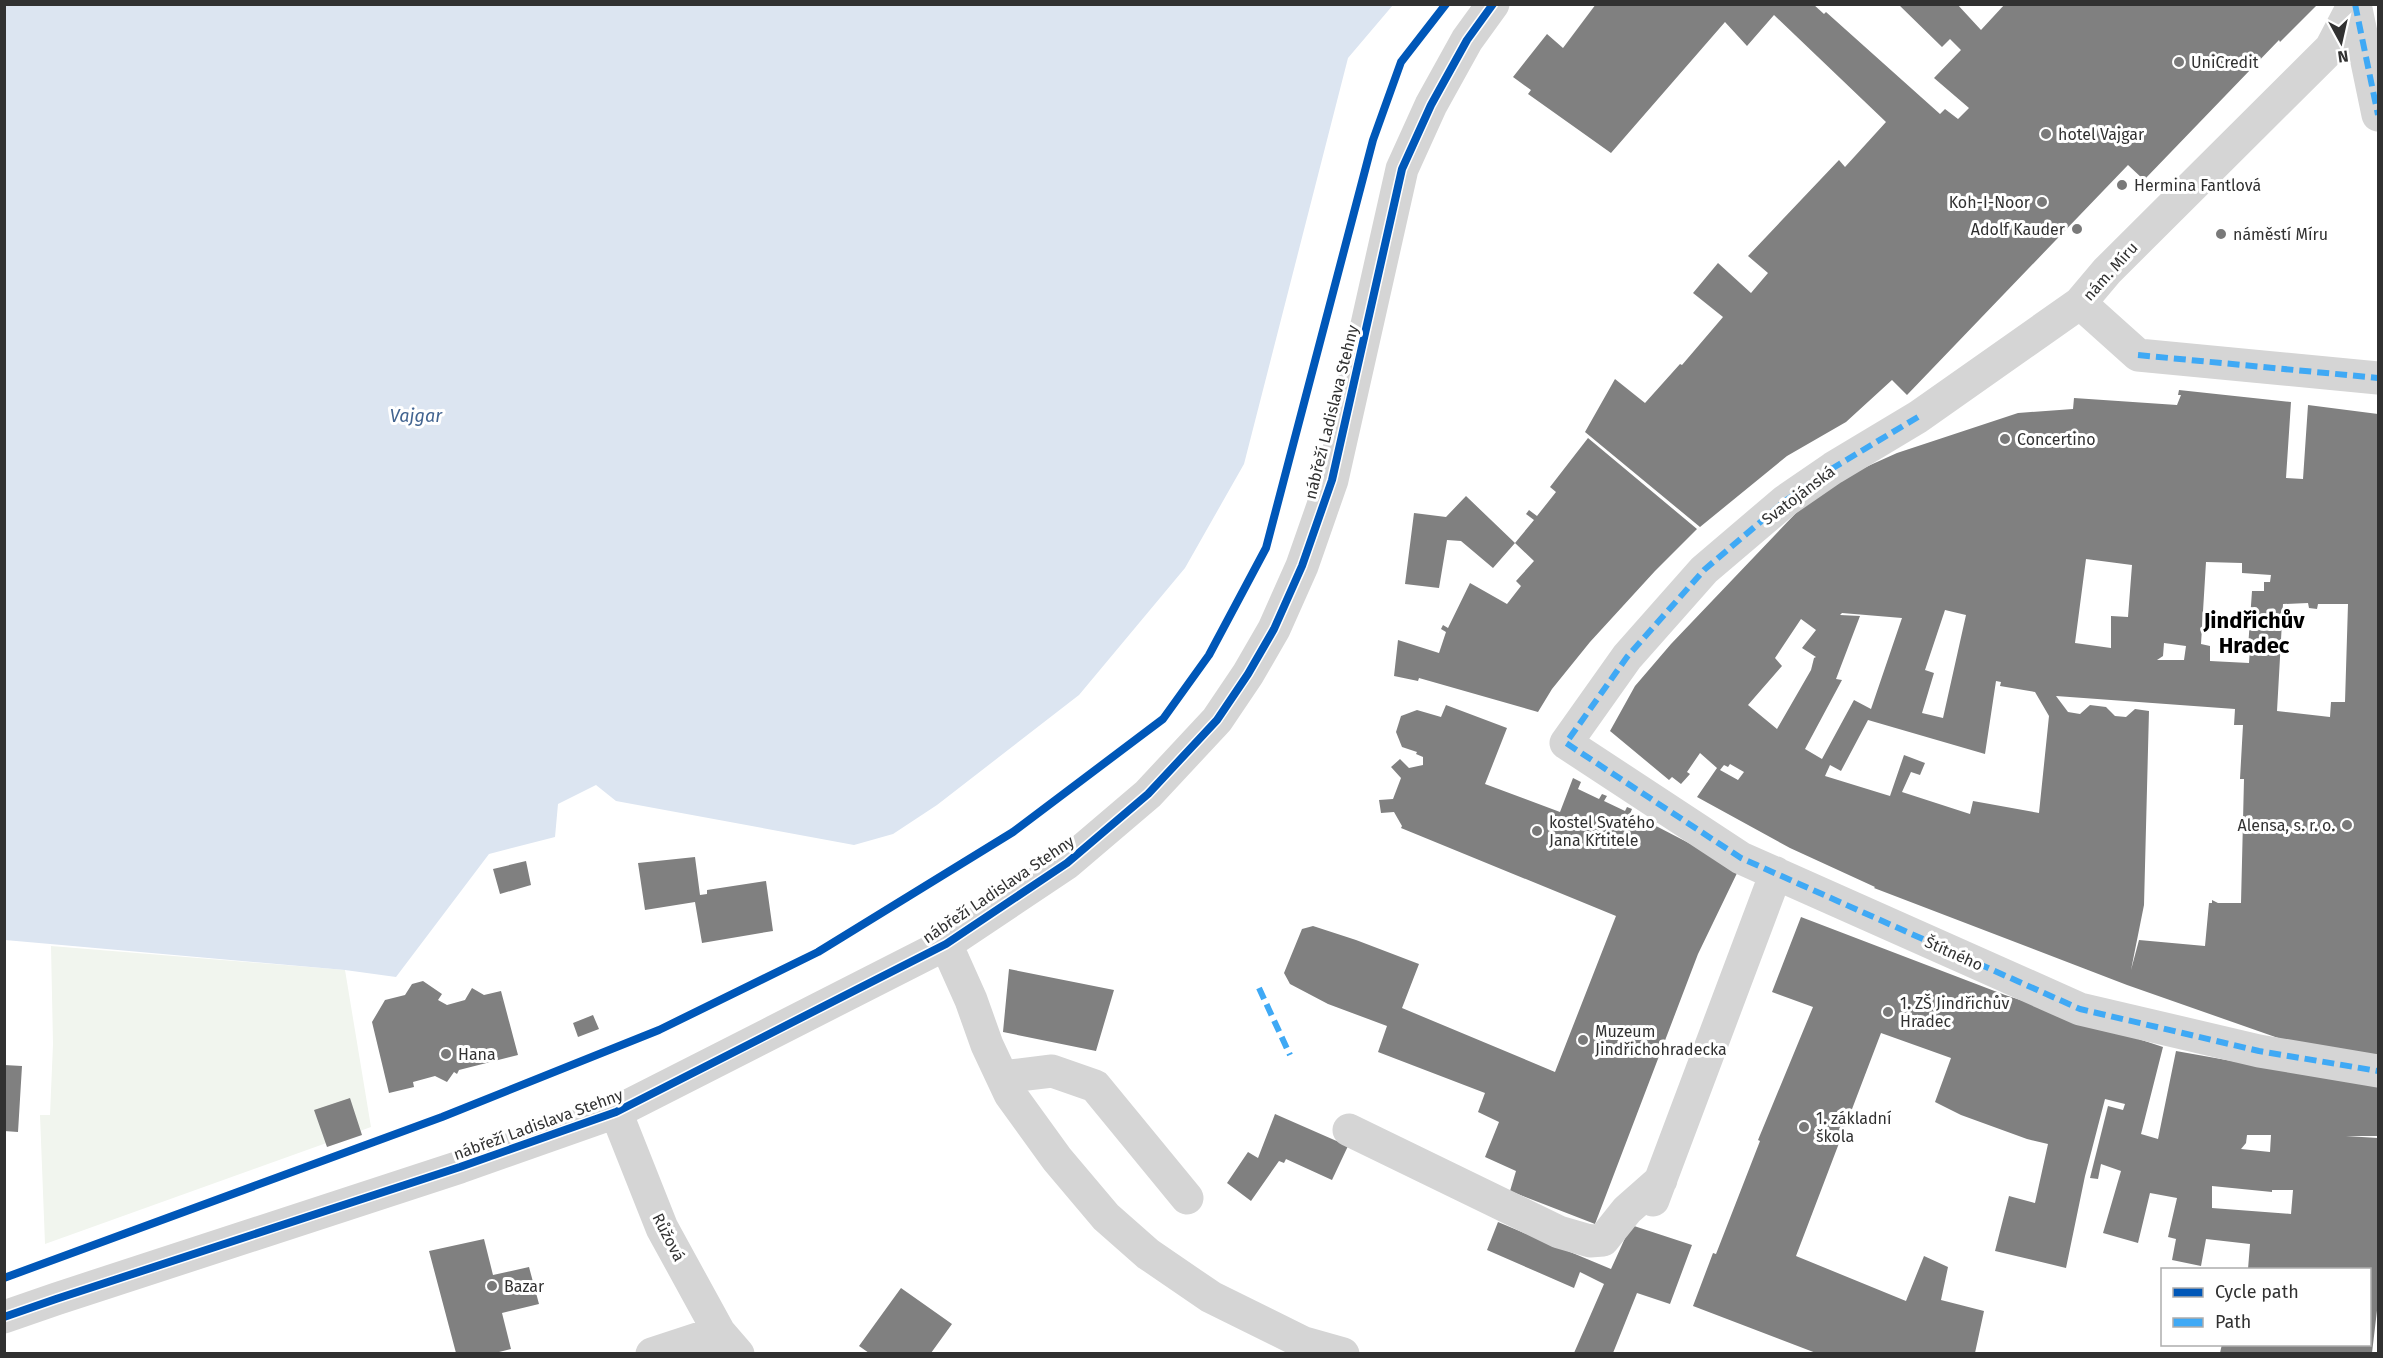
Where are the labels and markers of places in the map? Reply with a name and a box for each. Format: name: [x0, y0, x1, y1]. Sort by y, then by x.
place label: UniCredit: [2191, 53, 2259, 72]
marker: UniCredit: [2172, 55, 2186, 69]
place label: hotel Vajgar: [2058, 125, 2145, 144]
marker: hotel Vajgar: [2039, 127, 2053, 141]
place label: Hermina Fantlová: [2134, 176, 2261, 195]
marker: Hermina Fantlová: [2115, 178, 2129, 192]
place label: Koh-I-Noor: [1949, 193, 2031, 212]
marker: Koh-I-Noor: [2035, 195, 2049, 209]
place label: Adolf Kauder: [1971, 220, 2066, 239]
marker: Adolf Kauder: [2070, 222, 2084, 236]
place label: náměstí Míru: [2233, 225, 2328, 244]
marker: náměstí Míru: [2214, 227, 2228, 241]
place label: Concertino: [2017, 430, 2096, 449]
marker: Concertino: [1998, 432, 2012, 446]
place label: kostel Svatého Jana Křtitele: [1549, 813, 1655, 850]
place label: Alensa, s. r. o.: [2237, 816, 2335, 835]
marker: Alensa, s. r. o.: [2340, 818, 2354, 832]
marker: kostel Svatého Jana Křtitele: [1530, 824, 1544, 838]
place label: 1. ZŠ Jindřichův Hradec: [1900, 993, 2009, 1031]
marker: 1. ZŠ Jindřichův Hradec: [1881, 1005, 1895, 1019]
place label: Muzeum Jindřichohradecka: [1595, 1022, 1727, 1059]
marker: Muzeum Jindřichohradecka: [1576, 1033, 1590, 1047]
place label: Hana: [458, 1045, 496, 1064]
marker: Hana: [439, 1047, 453, 1061]
place label: 1. základní škola: [1816, 1109, 1892, 1146]
marker: 1. základní škola: [1797, 1120, 1811, 1134]
place label: Bazar: [504, 1277, 545, 1296]
marker: Bazar: [485, 1279, 499, 1293]

